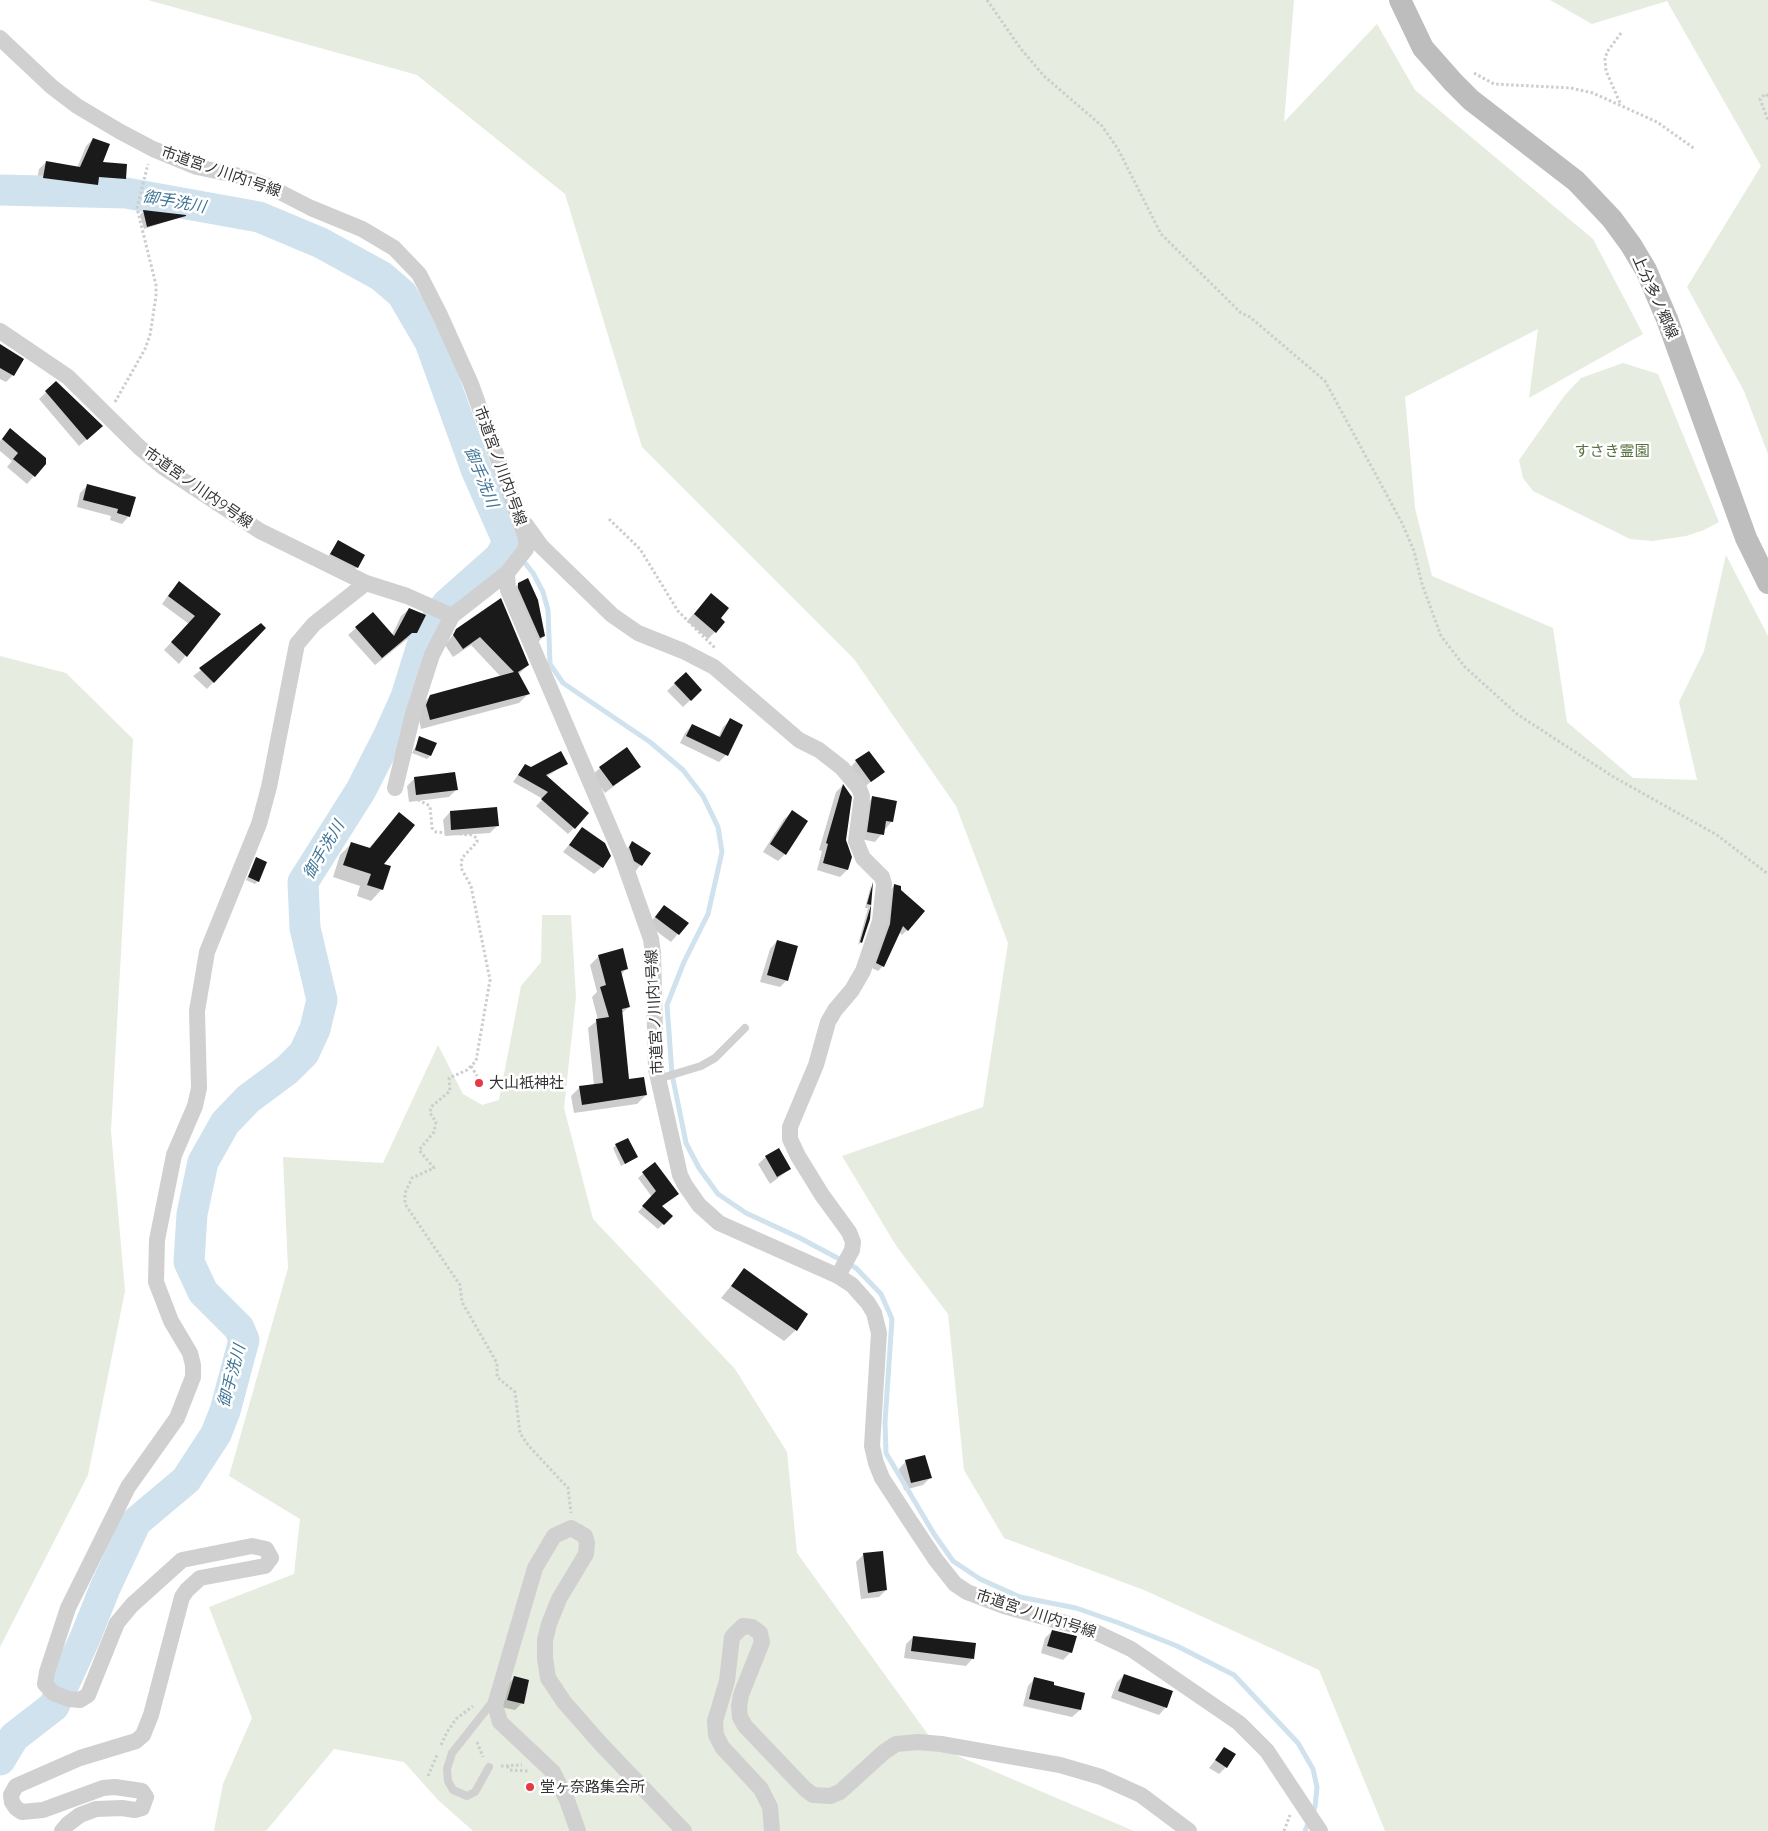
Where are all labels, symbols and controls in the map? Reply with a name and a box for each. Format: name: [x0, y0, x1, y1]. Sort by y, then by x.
street label: 市道宮ノ川内1号線: [159, 143, 283, 201]
water label: 御手洗川: [141, 187, 207, 217]
street label: 上分多ノ郷線: [1628, 252, 1682, 342]
street label: 市道宮ノ川内1号線: [470, 404, 530, 528]
park label: すさき霊園: [1575, 442, 1649, 460]
street label: 市道宮ノ川内9号線: [140, 444, 256, 532]
water label: 御手洗川: [460, 444, 502, 510]
water label: 御手洗川: [299, 818, 349, 882]
street label: 市道宮ノ川内1号線: [643, 949, 667, 1075]
place label: 大山衹神社: [489, 1074, 564, 1092]
marker: 大山衹神社: [473, 1077, 485, 1089]
water label: 御手洗川: [214, 1343, 250, 1409]
street label: 市道宮ノ川内1号線: [974, 1586, 1098, 1642]
place label: 堂ヶ奈路集会所: [540, 1778, 645, 1796]
marker: 堂ヶ奈路集会所: [524, 1781, 536, 1793]

